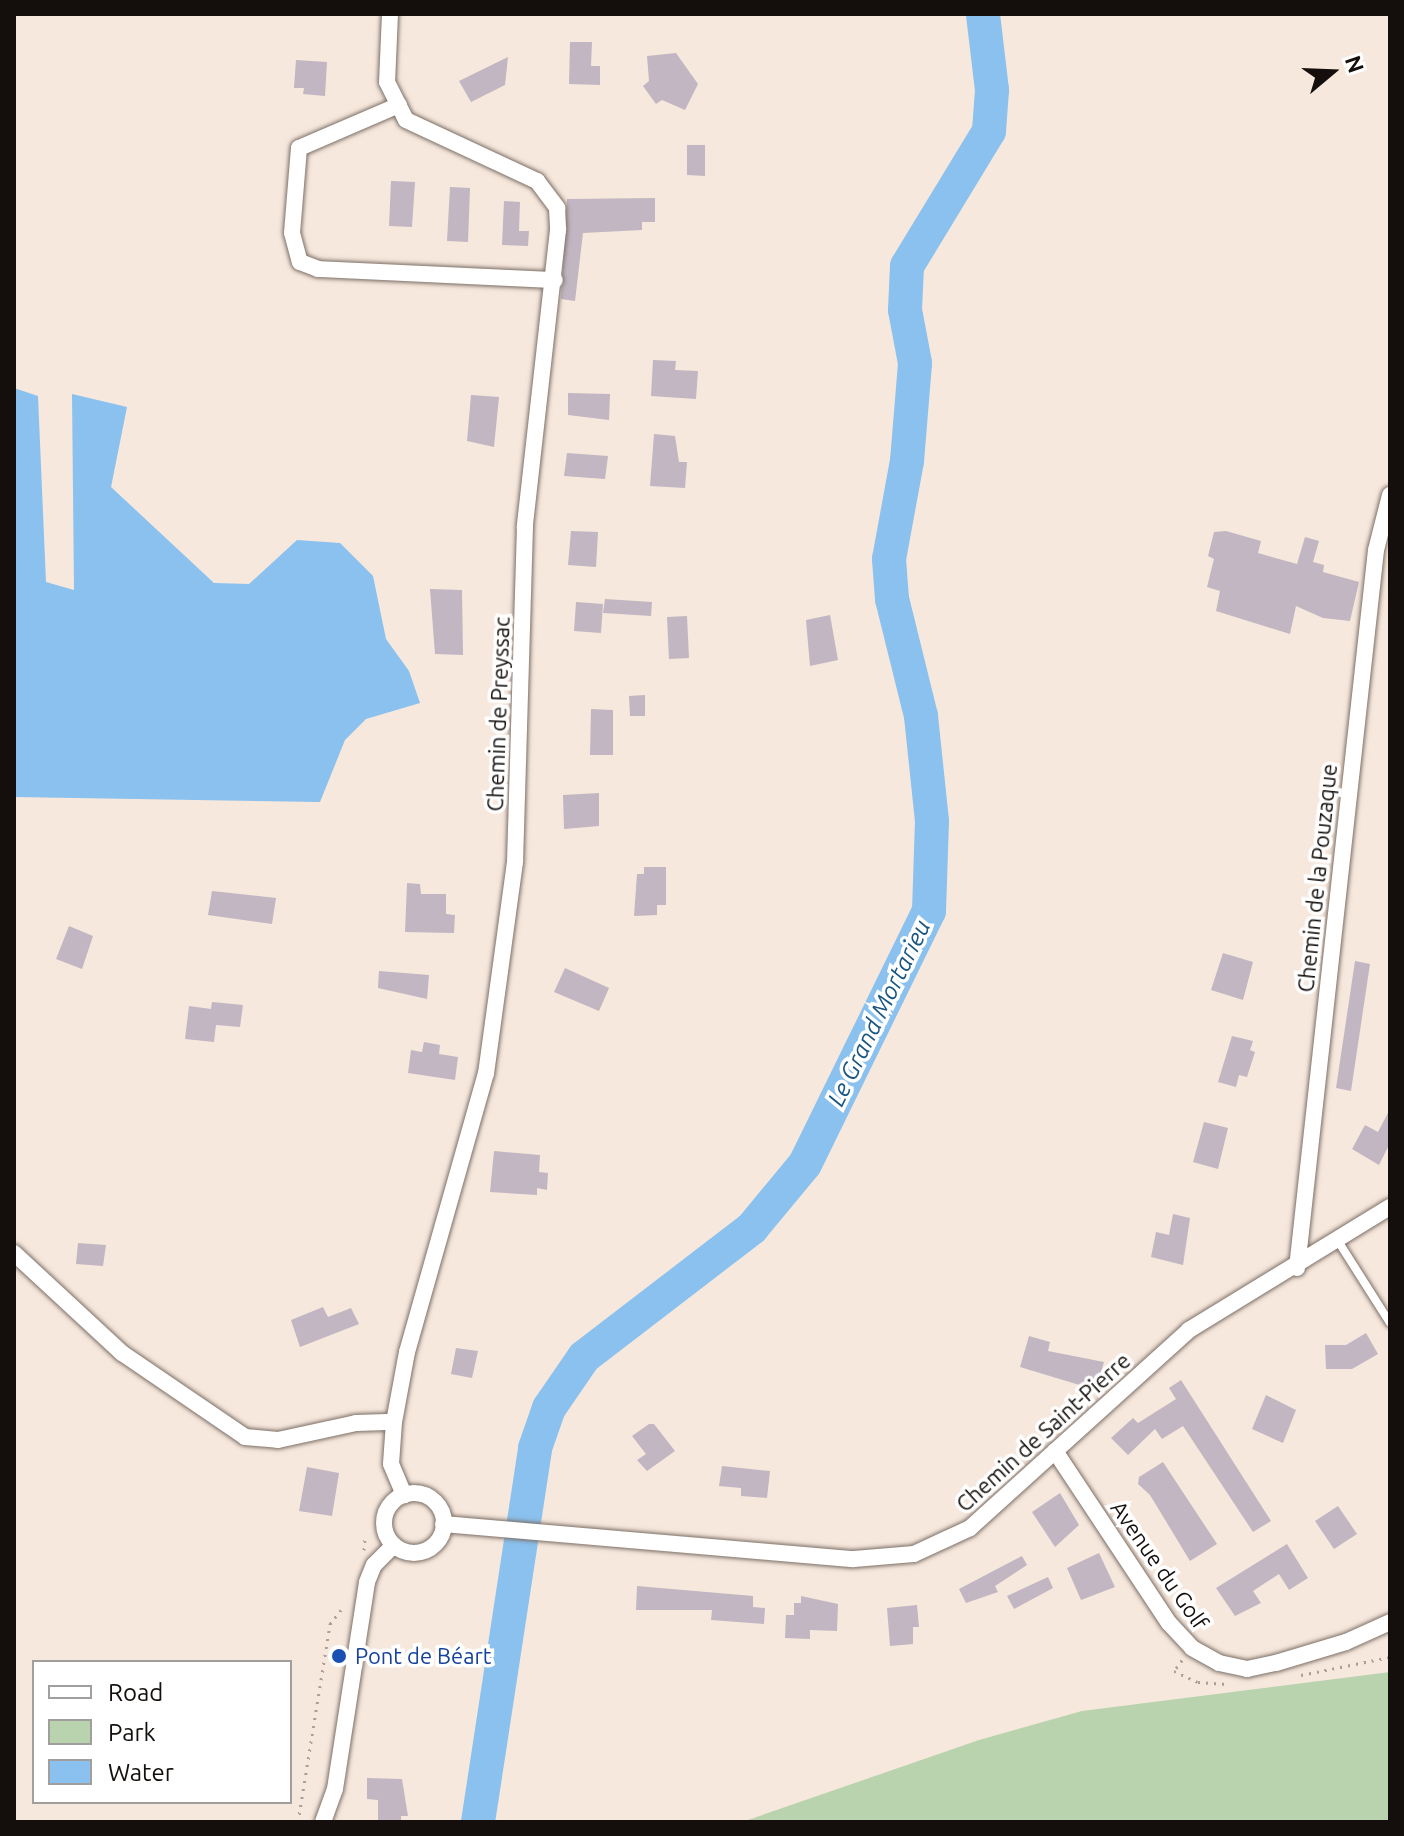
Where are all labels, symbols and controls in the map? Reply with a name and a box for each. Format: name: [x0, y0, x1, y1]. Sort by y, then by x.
north arrow: [1292, 32, 1372, 112]
text: N: [1341, 52, 1370, 76]
street label: Chemin de Preyssac: [481, 616, 515, 812]
street label: Chemin de la Pouzaque: [1292, 762, 1342, 994]
water label: Le Grand Mortarieu: [821, 915, 937, 1111]
street label: Chemin de Saint-Pierre: [951, 1347, 1135, 1517]
street label: Avenue du Golf: [1106, 1495, 1214, 1635]
place label: Pont de Béart: [355, 1643, 491, 1669]
marker: Pont de Béart: [330, 1647, 348, 1665]
legend: [32, 1660, 292, 1804]
text: Road: [108, 1679, 163, 1706]
text: Park: [108, 1719, 156, 1746]
text: Water: [108, 1759, 174, 1786]

